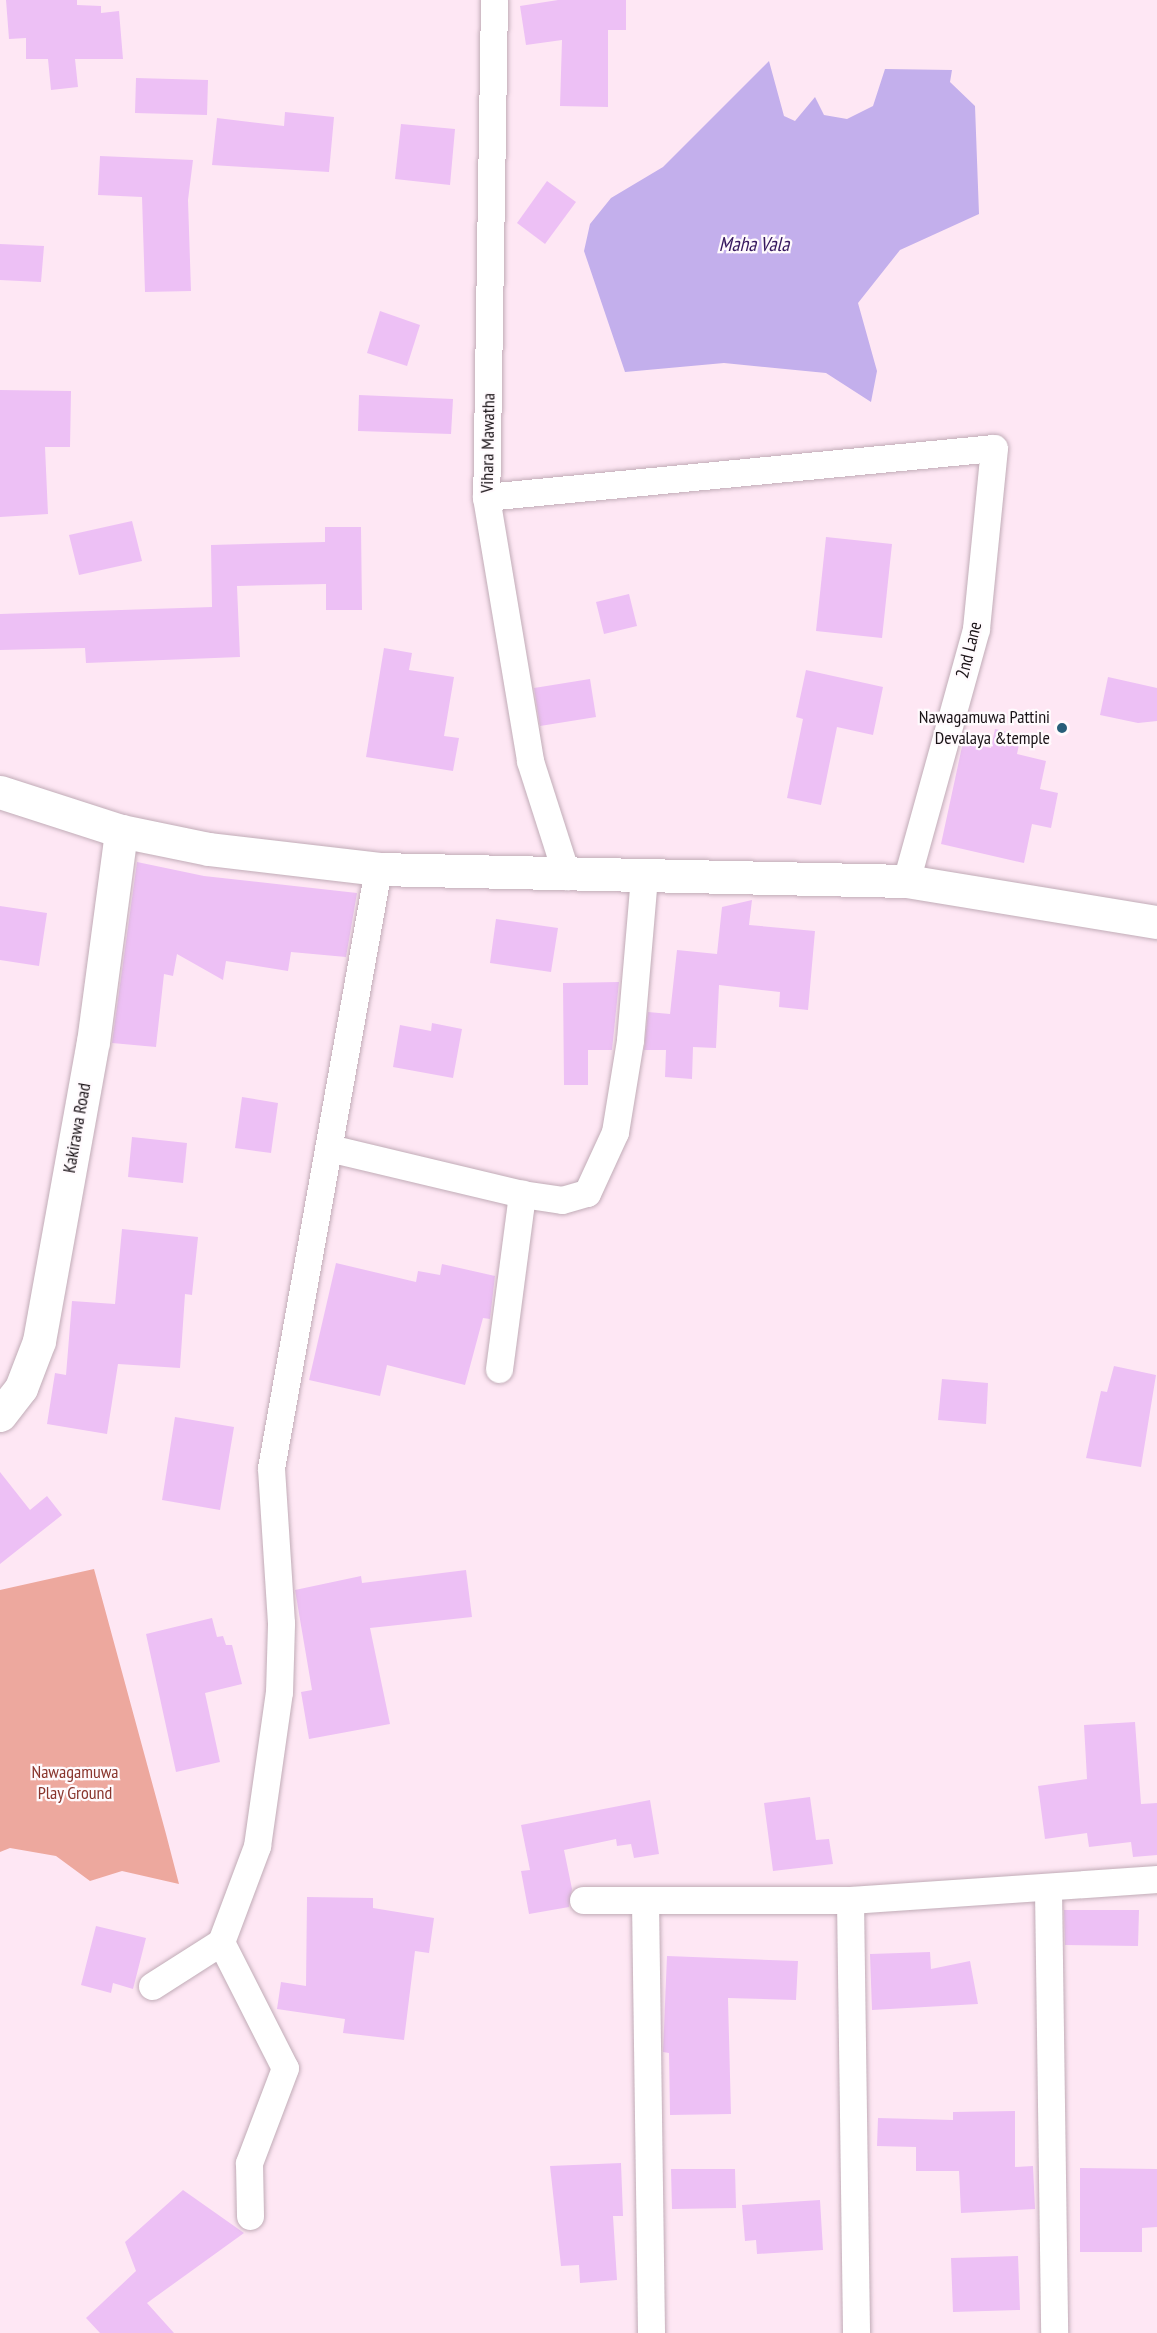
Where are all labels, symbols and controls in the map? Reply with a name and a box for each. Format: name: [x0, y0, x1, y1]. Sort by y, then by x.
water label: Maha Vala: [719, 232, 789, 256]
street label: Vihara Mawatha: [476, 393, 500, 493]
street label: 2nd Lane: [952, 620, 986, 680]
place label: Nawagamuwa Pattini Devalaya &temple: [919, 707, 1050, 750]
marker: Nawagamuwa Pattini Devalaya &temple: [1055, 721, 1069, 735]
street label: Kakirawa Road: [58, 1081, 96, 1175]
park label: Nawagamuwa Play Ground: [31, 1762, 119, 1804]

